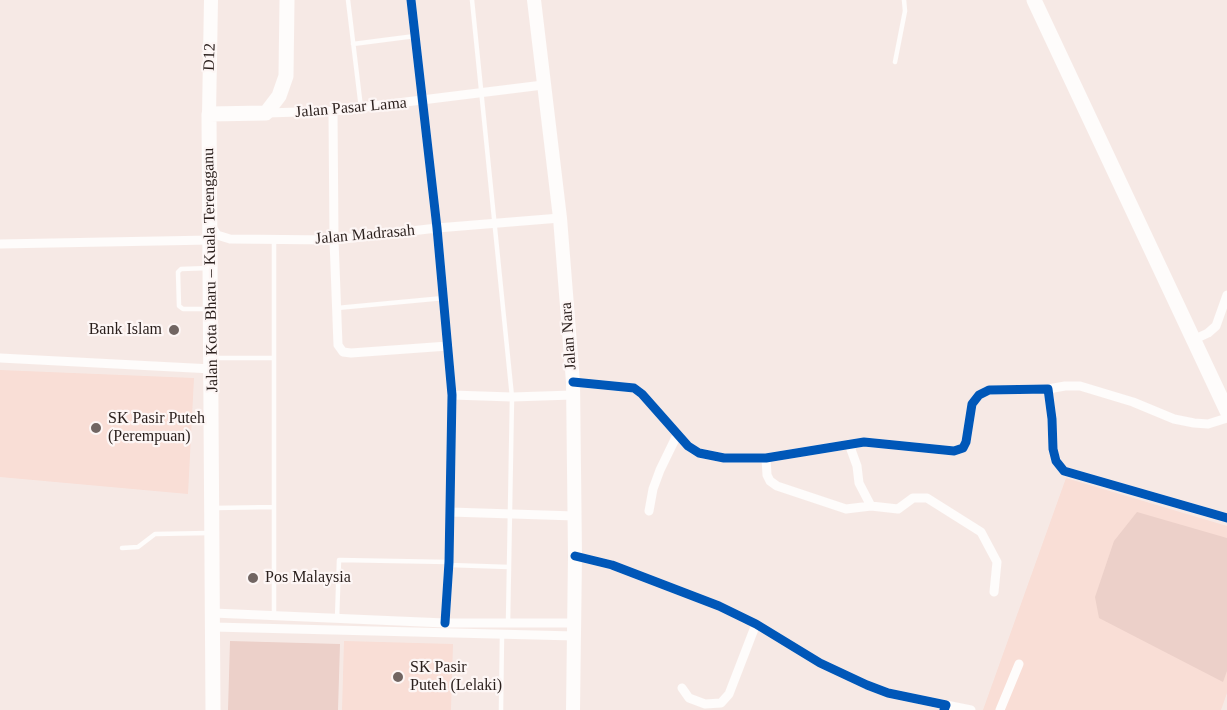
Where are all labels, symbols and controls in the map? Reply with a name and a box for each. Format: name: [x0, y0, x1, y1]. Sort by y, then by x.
street label: D12: [200, 43, 220, 71]
street label: Jalan Pasar Lama: [294, 94, 408, 122]
street label: Jalan Kota Bharu – Kuala Terengganu: [199, 148, 223, 392]
street label: Jalan Madrasah: [314, 221, 416, 249]
street label: Jalan Nara: [557, 301, 581, 371]
place label: Bank Islam: [89, 320, 162, 340]
marker: Bank Islam: [167, 323, 181, 337]
place label: SK Pasir Puteh (Perempuan): [108, 409, 205, 447]
marker: SK Pasir Puteh (Perempuan): [89, 421, 103, 435]
place label: Pos Malaysia: [265, 568, 351, 588]
marker: Pos Malaysia: [246, 571, 260, 585]
place label: SK Pasir Puteh (Lelaki): [410, 658, 502, 696]
marker: SK Pasir Puteh (Lelaki): [391, 670, 405, 684]

